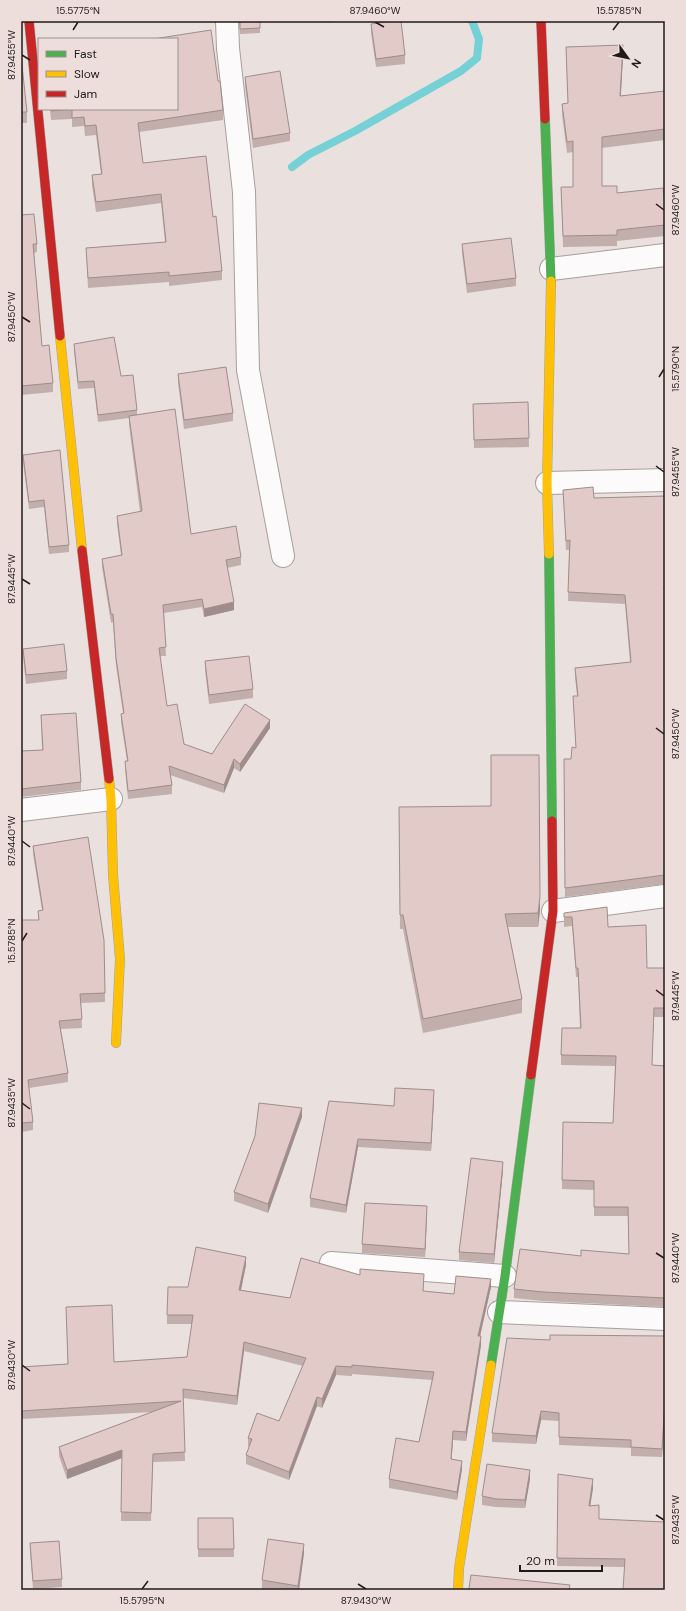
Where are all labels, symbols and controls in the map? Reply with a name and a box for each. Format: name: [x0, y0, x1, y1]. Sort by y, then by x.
text: 15.5775°N: [56, 4, 100, 17]
text: 87.9460°W: [350, 4, 401, 17]
text: 15.5785°N: [597, 4, 641, 17]
text: 87.9455°W: [5, 30, 18, 80]
legend: [38, 38, 178, 110]
north arrow: [608, 38, 648, 78]
text: Fast: [74, 46, 97, 62]
text: N: [628, 56, 644, 71]
text: Slow: [74, 66, 100, 82]
text: Jam: [74, 86, 97, 102]
text: 87.9460°W: [669, 184, 682, 235]
text: 87.9450°W: [5, 291, 18, 342]
text: 15.5790°N: [669, 346, 682, 392]
text: 87.9455°W: [669, 447, 682, 497]
text: 87.9445°W: [5, 554, 18, 604]
text: 87.9450°W: [669, 708, 682, 759]
text: 87.9440°W: [5, 815, 18, 866]
text: 15.5785°N: [5, 919, 18, 963]
text: 87.9445°W: [669, 971, 682, 1021]
text: 87.9435°W: [5, 1078, 18, 1128]
text: 87.9440°W: [669, 1232, 682, 1283]
text: 87.9430°W: [5, 1339, 18, 1390]
text: 87.9435°W: [669, 1495, 682, 1545]
scale bar: [520, 1547, 602, 1573]
text: 20 m: [526, 1553, 555, 1569]
text: 15.5795°N: [120, 1594, 165, 1607]
text: 87.9430°W: [341, 1594, 392, 1607]

